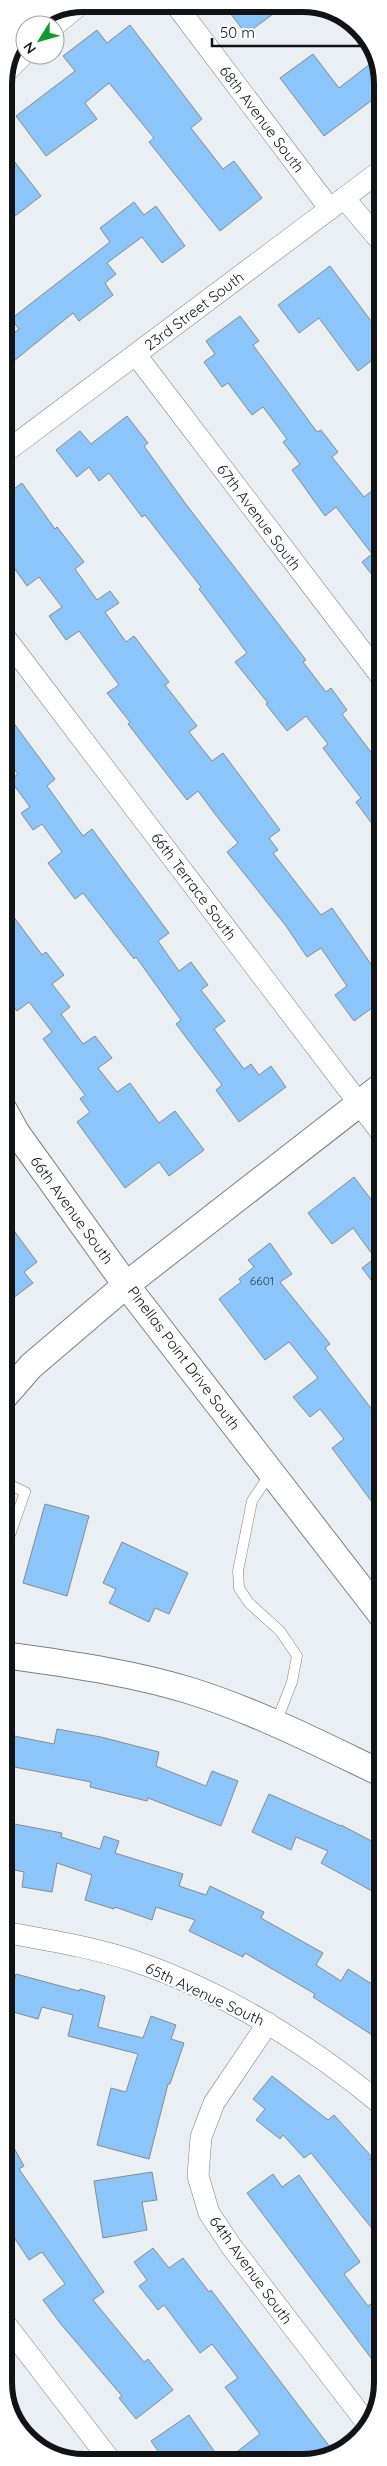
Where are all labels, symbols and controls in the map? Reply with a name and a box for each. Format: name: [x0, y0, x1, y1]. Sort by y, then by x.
north arrow: [15, 15, 65, 65]
scale bar: [212, 15, 360, 47]
text: 50 m: [220, 23, 255, 42]
text: N: [19, 38, 40, 57]
street label: 68th Avenue South: [216, 62, 308, 176]
street label: 23rd Street South: [141, 267, 247, 355]
street label: 67th Avenue South: [213, 460, 305, 574]
street label: 66th Terrace South: [147, 828, 241, 944]
street label: 66th Avenue South: [26, 1152, 118, 1268]
house number: 6601: [250, 1273, 274, 1288]
street label: Pinellas Point Drive South: [124, 1282, 244, 1434]
street label: 65th Avenue South: [143, 1958, 267, 2030]
street label: 64th Avenue South: [205, 2212, 297, 2328]

